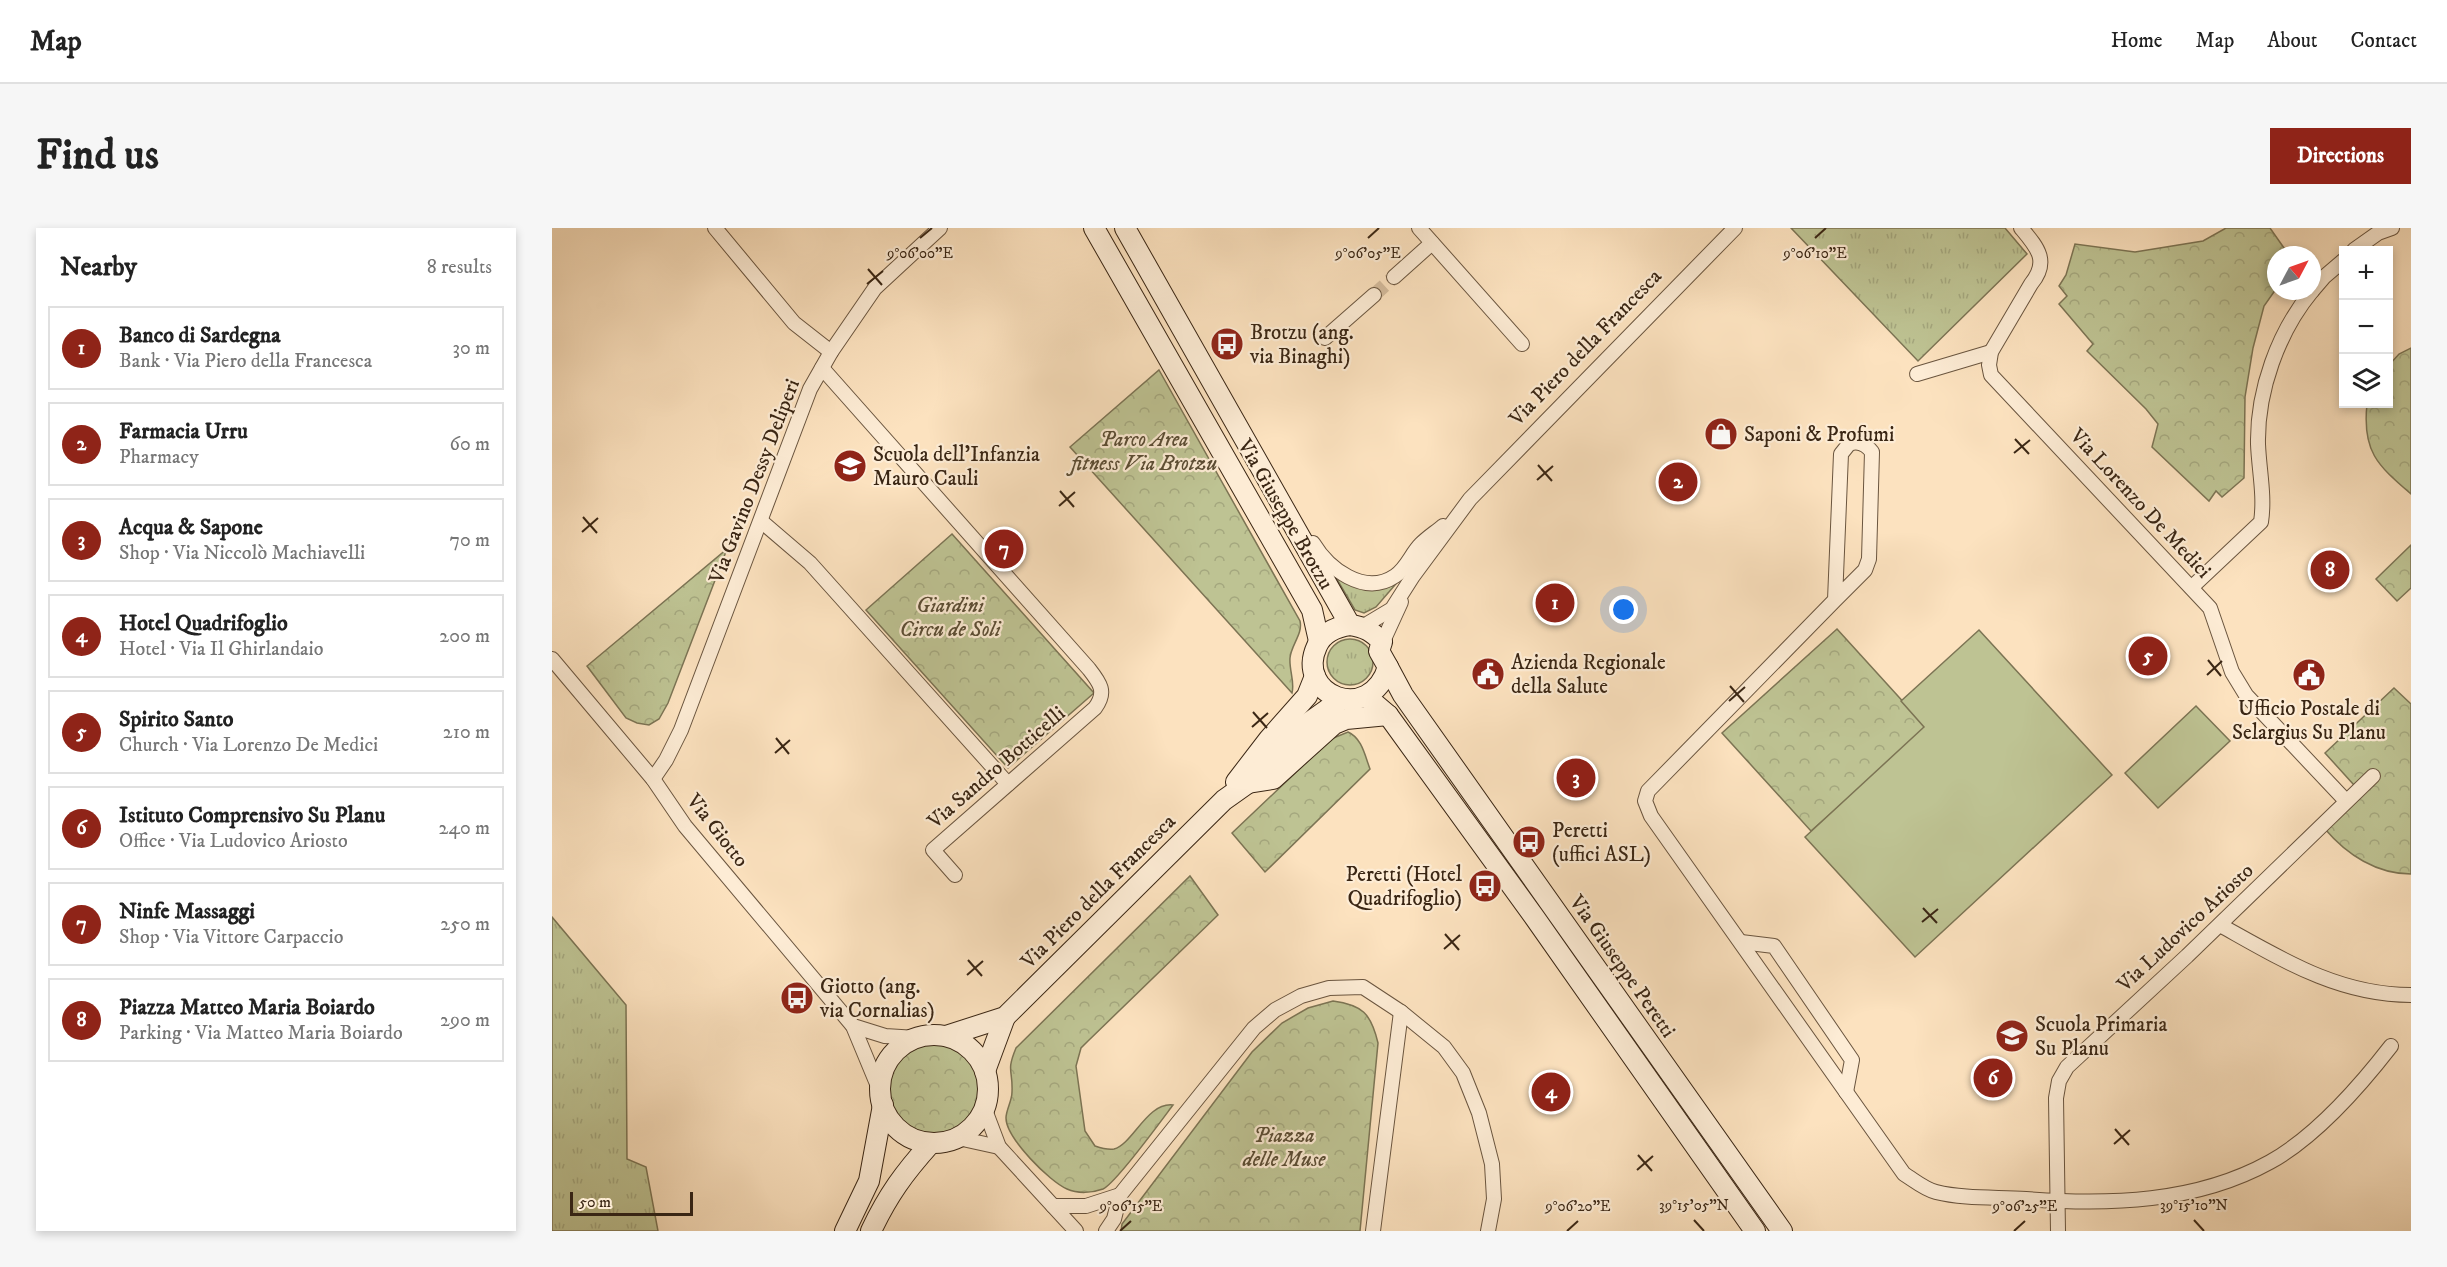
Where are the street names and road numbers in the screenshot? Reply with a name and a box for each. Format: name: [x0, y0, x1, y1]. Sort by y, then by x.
street label: Via Piero della Francesca: [1503, 264, 1667, 432]
street label: Via Gavino Dessy Deliperi: [704, 375, 806, 588]
street label: Via Lorenzo De Medici: [2063, 423, 2216, 584]
street label: Via Giuseppe Brotzu: [1231, 434, 1339, 594]
street label: Via Sandro Botticelli: [922, 701, 1071, 835]
street label: Via Giotto: [680, 788, 754, 872]
street label: Via Piero della Francesca: [1015, 809, 1182, 975]
street label: Via Ludovico Ariosto: [2111, 858, 2259, 998]
street label: Via Giuseppe Peretti: [1563, 889, 1681, 1043]

